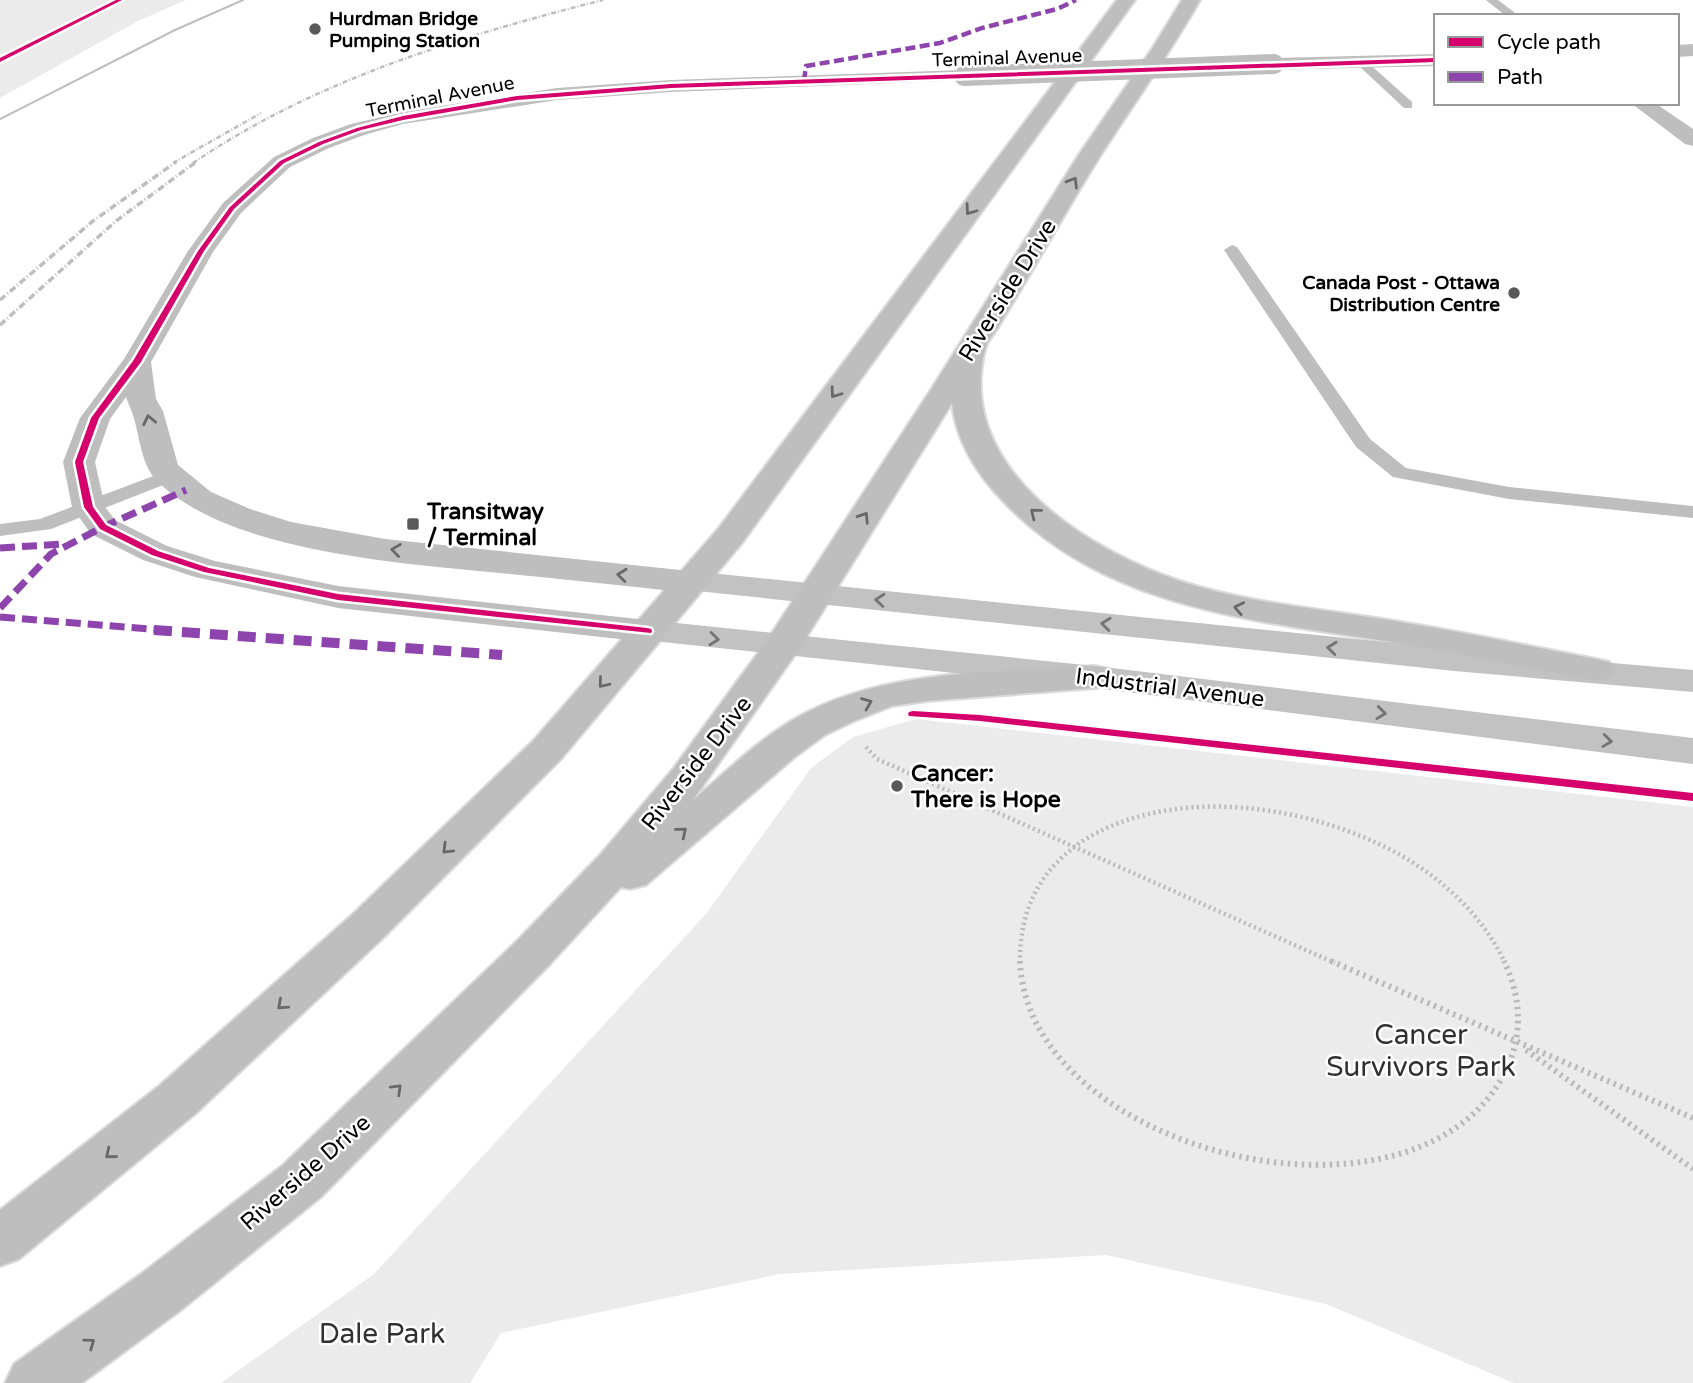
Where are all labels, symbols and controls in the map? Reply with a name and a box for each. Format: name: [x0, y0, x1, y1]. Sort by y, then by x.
place label: Hurdman Bridge Pumping Station: [329, 8, 480, 53]
legend: [1434, 14, 1679, 105]
marker: Hurdman Bridge Pumping Station: [307, 21, 323, 37]
text: Cycle path: [1497, 30, 1601, 55]
street label: Terminal Avenue: [931, 44, 1083, 72]
text: Path: [1497, 65, 1543, 90]
street label: Terminal Avenue: [364, 72, 516, 122]
one-way arrow: [1064, 177, 1077, 190]
one-way arrow: [965, 202, 978, 215]
street label: Riverside Drive: [953, 214, 1063, 367]
place label: Canada Post - Ottawa Distribution Centre: [1302, 272, 1500, 316]
marker: Canada Post - Ottawa Distribution Centre: [1506, 285, 1522, 301]
one-way arrow: [831, 385, 843, 398]
one-way arrow: [142, 414, 157, 426]
place label: Transitway / Terminal: [426, 498, 545, 552]
one-way arrow: [1030, 509, 1043, 521]
one-way arrow: [855, 511, 868, 524]
marker: Transitway / Terminal: [405, 516, 421, 532]
one-way arrow: [390, 543, 402, 558]
one-way arrow: [616, 568, 627, 583]
one-way arrow: [874, 593, 885, 608]
one-way arrow: [1233, 601, 1245, 616]
one-way arrow: [1100, 617, 1111, 632]
one-way arrow: [708, 631, 720, 646]
one-way arrow: [1326, 640, 1338, 655]
street label: Industrial Avenue: [1074, 663, 1266, 713]
one-way arrow: [599, 675, 611, 688]
street label: Riverside Drive: [636, 691, 758, 836]
one-way arrow: [860, 698, 872, 712]
one-way arrow: [1375, 705, 1387, 720]
one-way arrow: [1601, 734, 1613, 749]
place label: Cancer: There is Hope: [910, 760, 1061, 814]
marker: Cancer: There is Hope: [889, 778, 905, 794]
one-way arrow: [673, 828, 686, 840]
one-way arrow: [442, 840, 455, 853]
one-way arrow: [277, 997, 290, 1009]
park label: Cancer Survivors Park: [1326, 1018, 1516, 1084]
one-way arrow: [388, 1084, 401, 1097]
street label: Riverside Drive: [235, 1109, 376, 1237]
one-way arrow: [105, 1146, 118, 1159]
park label: Dale Park: [319, 1317, 445, 1351]
one-way arrow: [82, 1339, 95, 1351]

